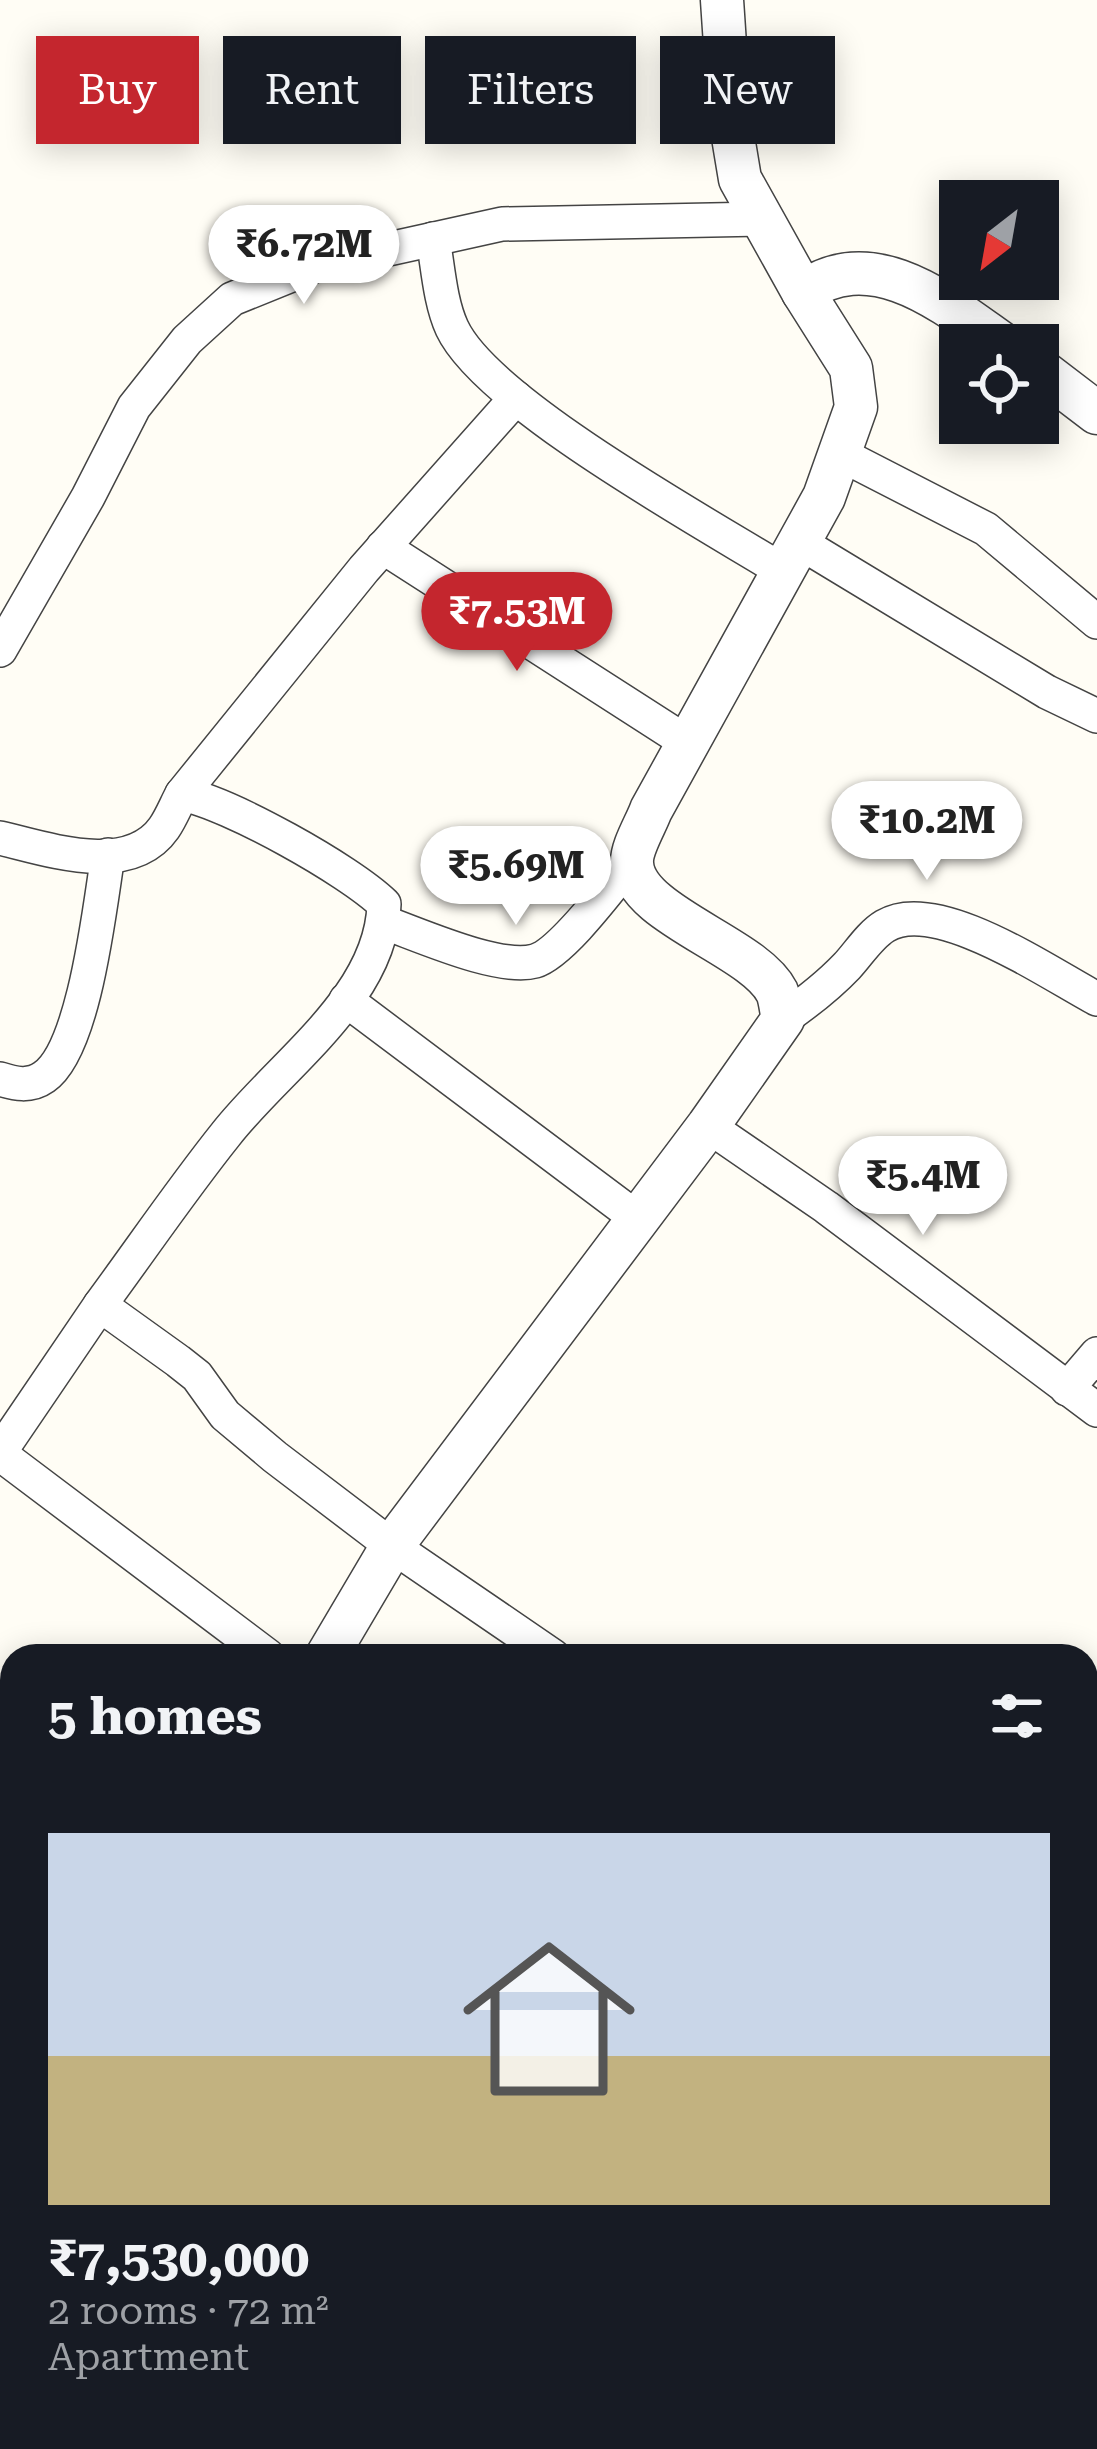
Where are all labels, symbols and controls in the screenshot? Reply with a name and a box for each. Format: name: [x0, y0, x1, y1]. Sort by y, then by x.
chip: Buy: [36, 36, 199, 144]
chip: Rent: [223, 36, 401, 144]
chip: Filters: [425, 36, 636, 144]
chip: New: [660, 36, 835, 144]
north arrow: [939, 180, 1059, 300]
map controls: [939, 180, 1059, 444]
pin: ₹6.72M: [206, 205, 402, 307]
text: ₹6.72M: [235, 221, 373, 267]
button: locate: [939, 324, 1059, 444]
pin: ₹7.53M: [419, 572, 615, 674]
text: ₹7.53M: [448, 588, 586, 634]
pin: ₹10.2M: [829, 781, 1025, 883]
text: ₹10.2M: [858, 797, 996, 843]
pin: ₹5.69M: [418, 826, 614, 928]
text: ₹5.69M: [447, 842, 585, 888]
pin: ₹5.4M: [839, 1136, 1007, 1238]
text: ₹5.4M: [865, 1152, 981, 1198]
icon: filters: [984, 1683, 1050, 1749]
text: 5 homes: [48, 1687, 262, 1746]
icon: home: [441, 1911, 657, 2127]
text: ₹7,530,000: [48, 2229, 309, 2288]
text: 2 rooms · 72 m²: [48, 2288, 329, 2334]
text: Apartment: [48, 2334, 249, 2380]

